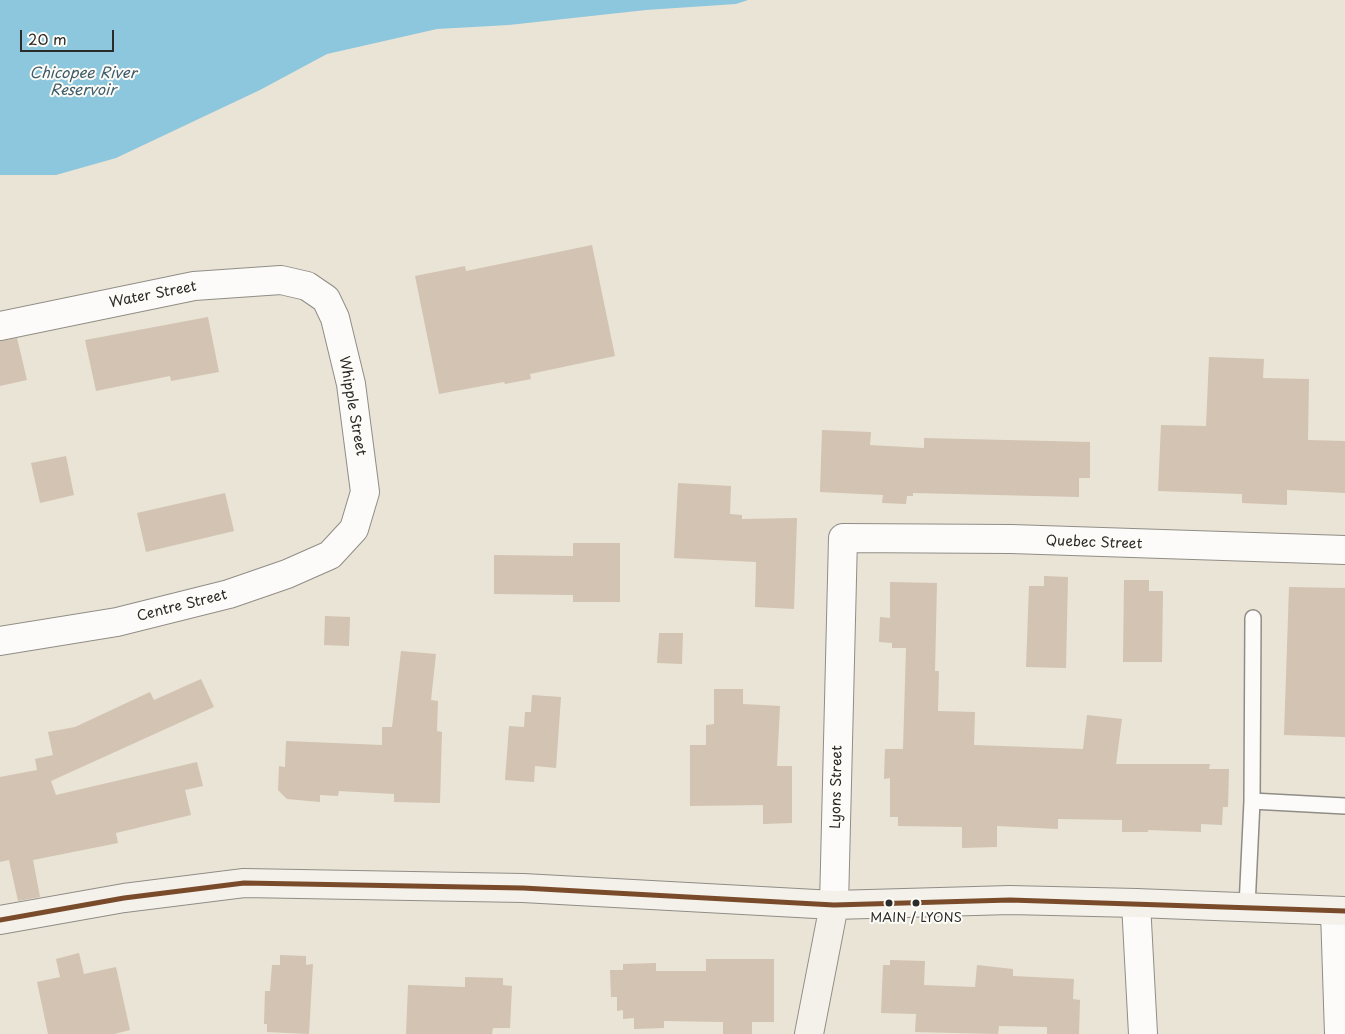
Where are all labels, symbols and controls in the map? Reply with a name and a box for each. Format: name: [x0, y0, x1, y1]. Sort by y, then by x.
scale bar: [22, 20, 116, 52]
text: 20 m: [28, 27, 67, 50]
water label: Chicopee River Reservoir: [30, 65, 136, 100]
street label: Water Street: [108, 278, 198, 312]
street label: Whipple Street: [335, 355, 369, 457]
street label: Quebec Street: [1045, 533, 1143, 553]
street label: Centre Street: [135, 587, 229, 625]
street label: Lyons Street: [828, 745, 846, 829]
unlabelled marker: [884, 898, 894, 908]
marker: MAIN / LYONS: [911, 898, 921, 908]
place label: MAIN / LYONS: [870, 910, 962, 926]

